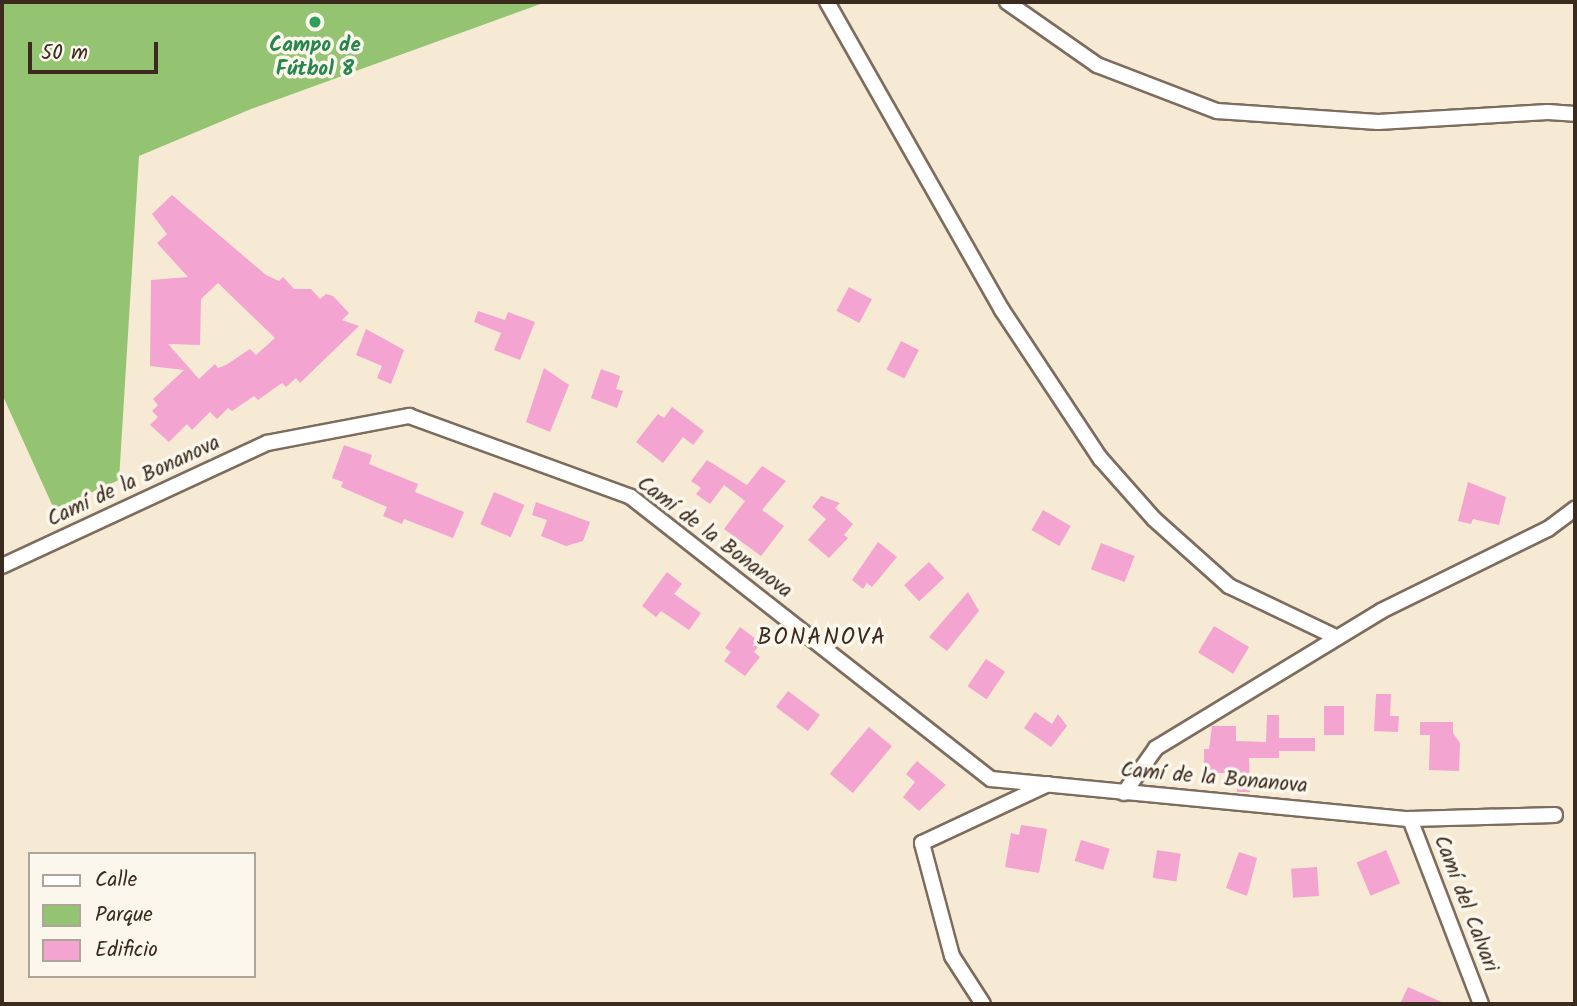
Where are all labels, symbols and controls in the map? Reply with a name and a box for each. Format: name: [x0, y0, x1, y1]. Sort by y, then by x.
marker: Campo de Fútbol 8: [307, 14, 323, 30]
scale bar: [32, 28, 161, 72]
place label: Campo de Fútbol 8: [269, 33, 361, 83]
text: 50 m: [41, 37, 88, 70]
street label: Camí de la Bonanova: [44, 431, 224, 533]
street label: Camí de la Bonanova: [631, 471, 797, 605]
district label: BONANOVA: [758, 624, 886, 652]
street label: Camí de la Bonanova: [1119, 758, 1309, 800]
street label: Camí del Calvari: [1427, 832, 1503, 976]
legend: [28, 852, 256, 978]
text: Calle: [95, 864, 137, 897]
text: Parque: [95, 899, 153, 932]
text: Edificio: [95, 934, 158, 967]

